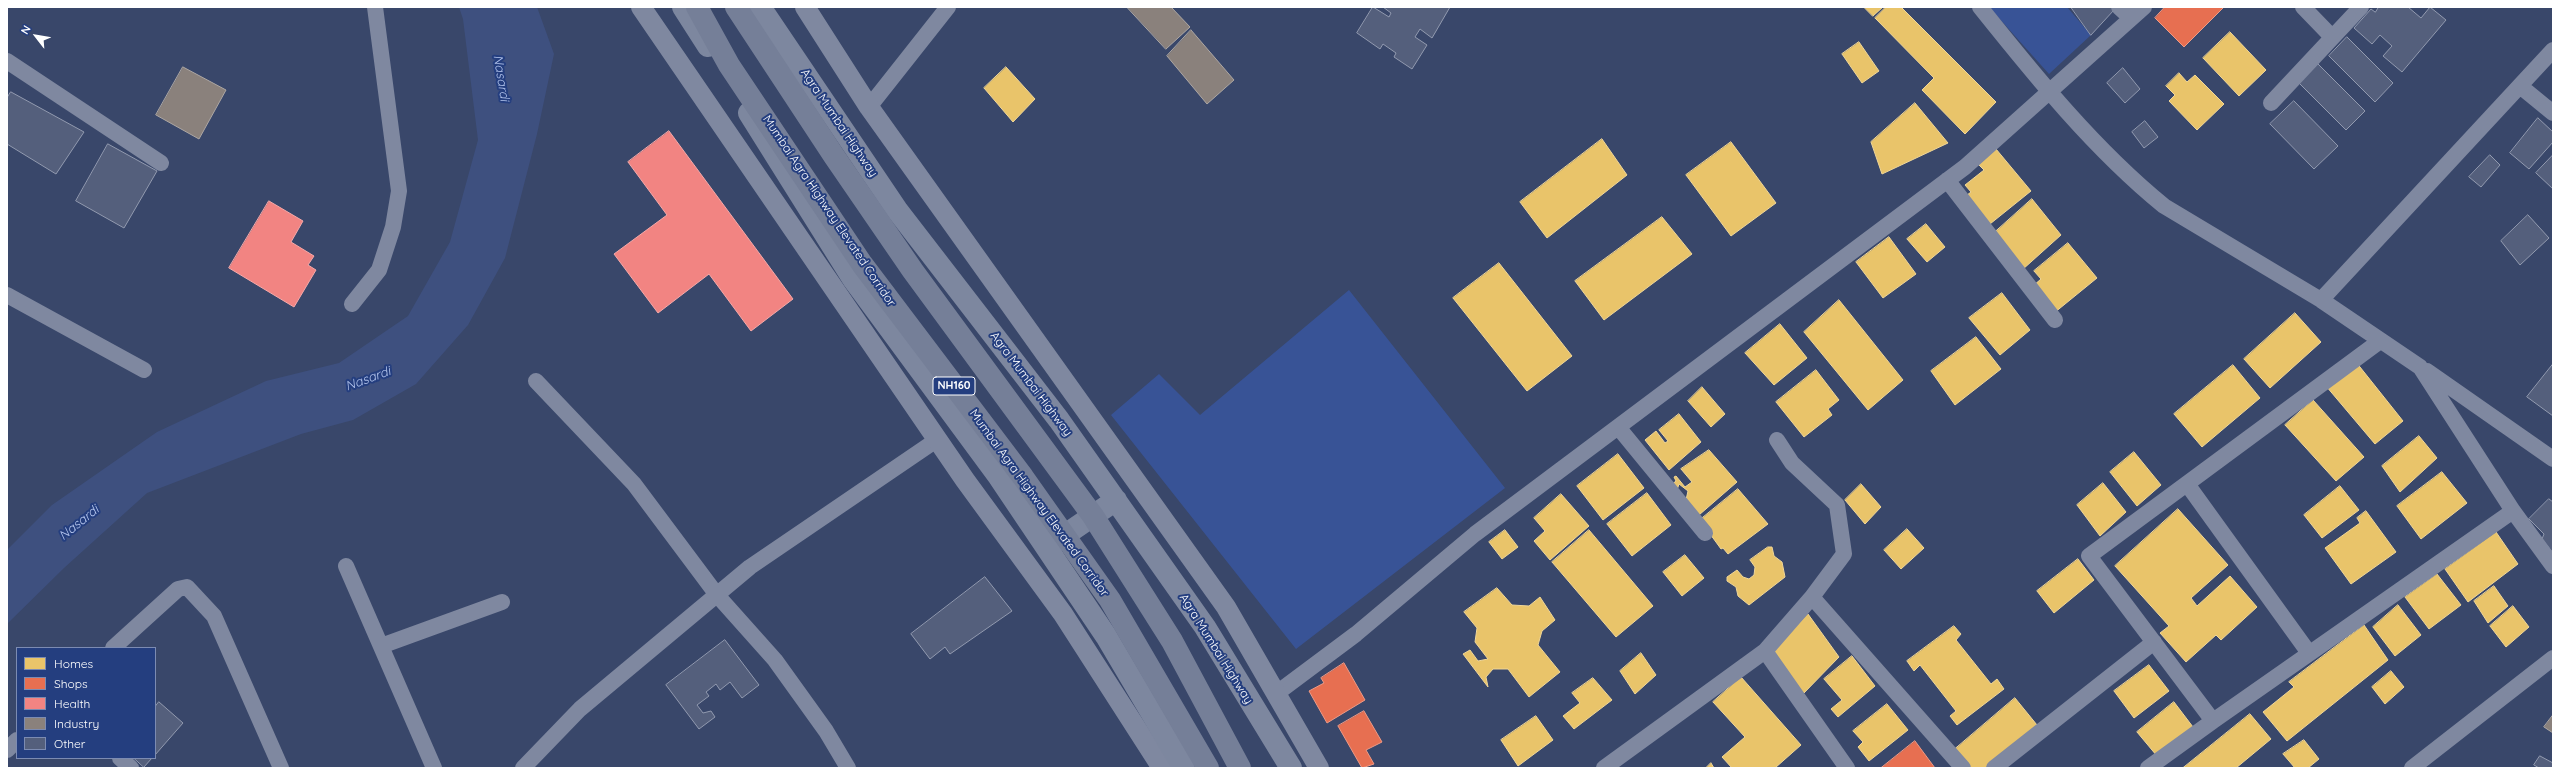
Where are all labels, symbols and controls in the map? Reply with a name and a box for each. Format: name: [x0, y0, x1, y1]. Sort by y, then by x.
north arrow: [16, 16, 56, 56]
text: N: [18, 23, 34, 37]
water label: Nasardi: [490, 54, 512, 102]
street label: Agra Mumbai Highway: [798, 66, 880, 180]
street label: Mumbai Agra Highway Elevated Corridor: [759, 113, 899, 309]
street label: Agra Mumbai Highway: [987, 329, 1075, 439]
water label: Nasardi: [343, 364, 393, 394]
road number: NH160: [933, 377, 975, 395]
street label: Mumbai Agra Highway Elevated Corridor: [966, 407, 1112, 599]
water label: Nasardi: [56, 502, 102, 544]
street label: Agra Mumbai Highway: [1176, 591, 1256, 707]
legend: [16, 647, 156, 759]
text: Homes: [54, 656, 93, 671]
text: Shops: [54, 676, 88, 691]
text: Health: [54, 696, 90, 711]
text: Industry: [54, 716, 99, 731]
text: Other: [54, 736, 85, 751]

